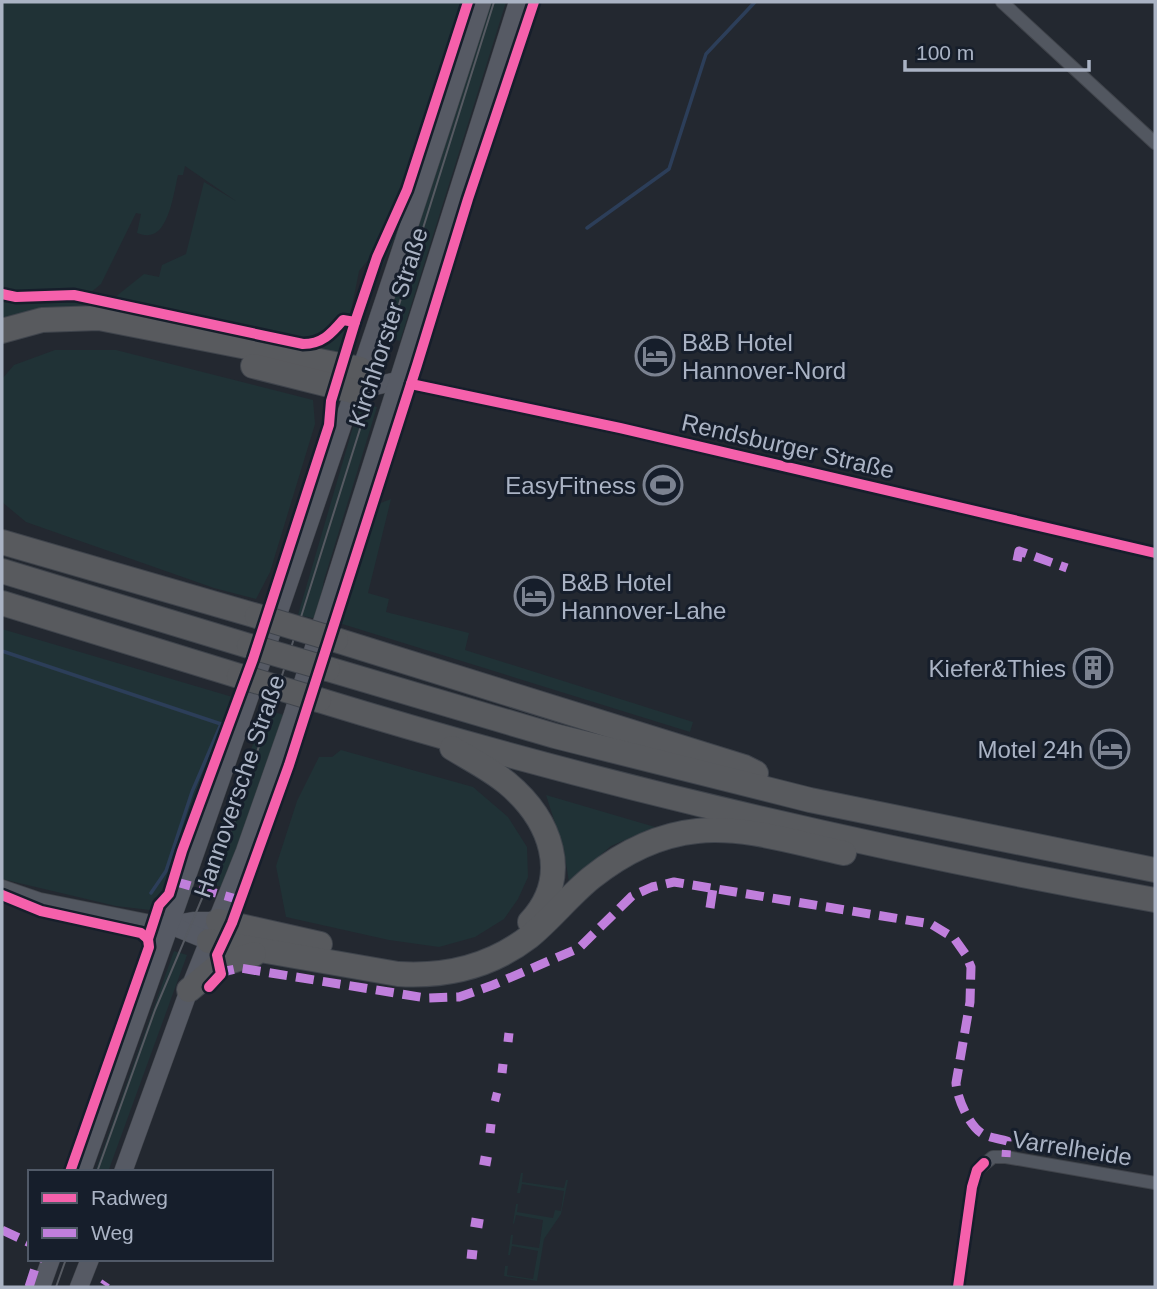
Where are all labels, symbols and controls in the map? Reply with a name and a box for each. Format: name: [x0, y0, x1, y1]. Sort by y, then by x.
scale bar: [905, 28, 1089, 72]
text: 100 m: [916, 41, 974, 64]
street label: Kirchhorster Straße: [343, 224, 433, 430]
place label: B&B Hotel Hannover-Nord: [682, 329, 846, 384]
hotel icon: B&B Hotel Hannover-Nord: [634, 335, 676, 377]
street label: Rendsburger Straße: [679, 408, 897, 484]
sports icon: EasyFitness: [642, 464, 684, 506]
place label: EasyFitness: [505, 472, 636, 499]
place label: B&B Hotel Hannover-Lahe: [561, 569, 726, 624]
hotel icon: B&B Hotel Hannover-Lahe: [513, 575, 555, 617]
building icon: Kiefer&Thies: [1072, 647, 1114, 689]
place label: Kiefer&Thies: [929, 655, 1066, 682]
street label: Hannoversche Straße: [188, 671, 290, 901]
hotel icon: Motel 24h: [1089, 728, 1131, 770]
place label: Motel 24h: [978, 736, 1083, 763]
street label: Varrelheide: [1010, 1125, 1134, 1171]
legend: [28, 1170, 273, 1261]
text: Radweg: [91, 1186, 168, 1209]
text: Weg: [91, 1221, 134, 1244]

